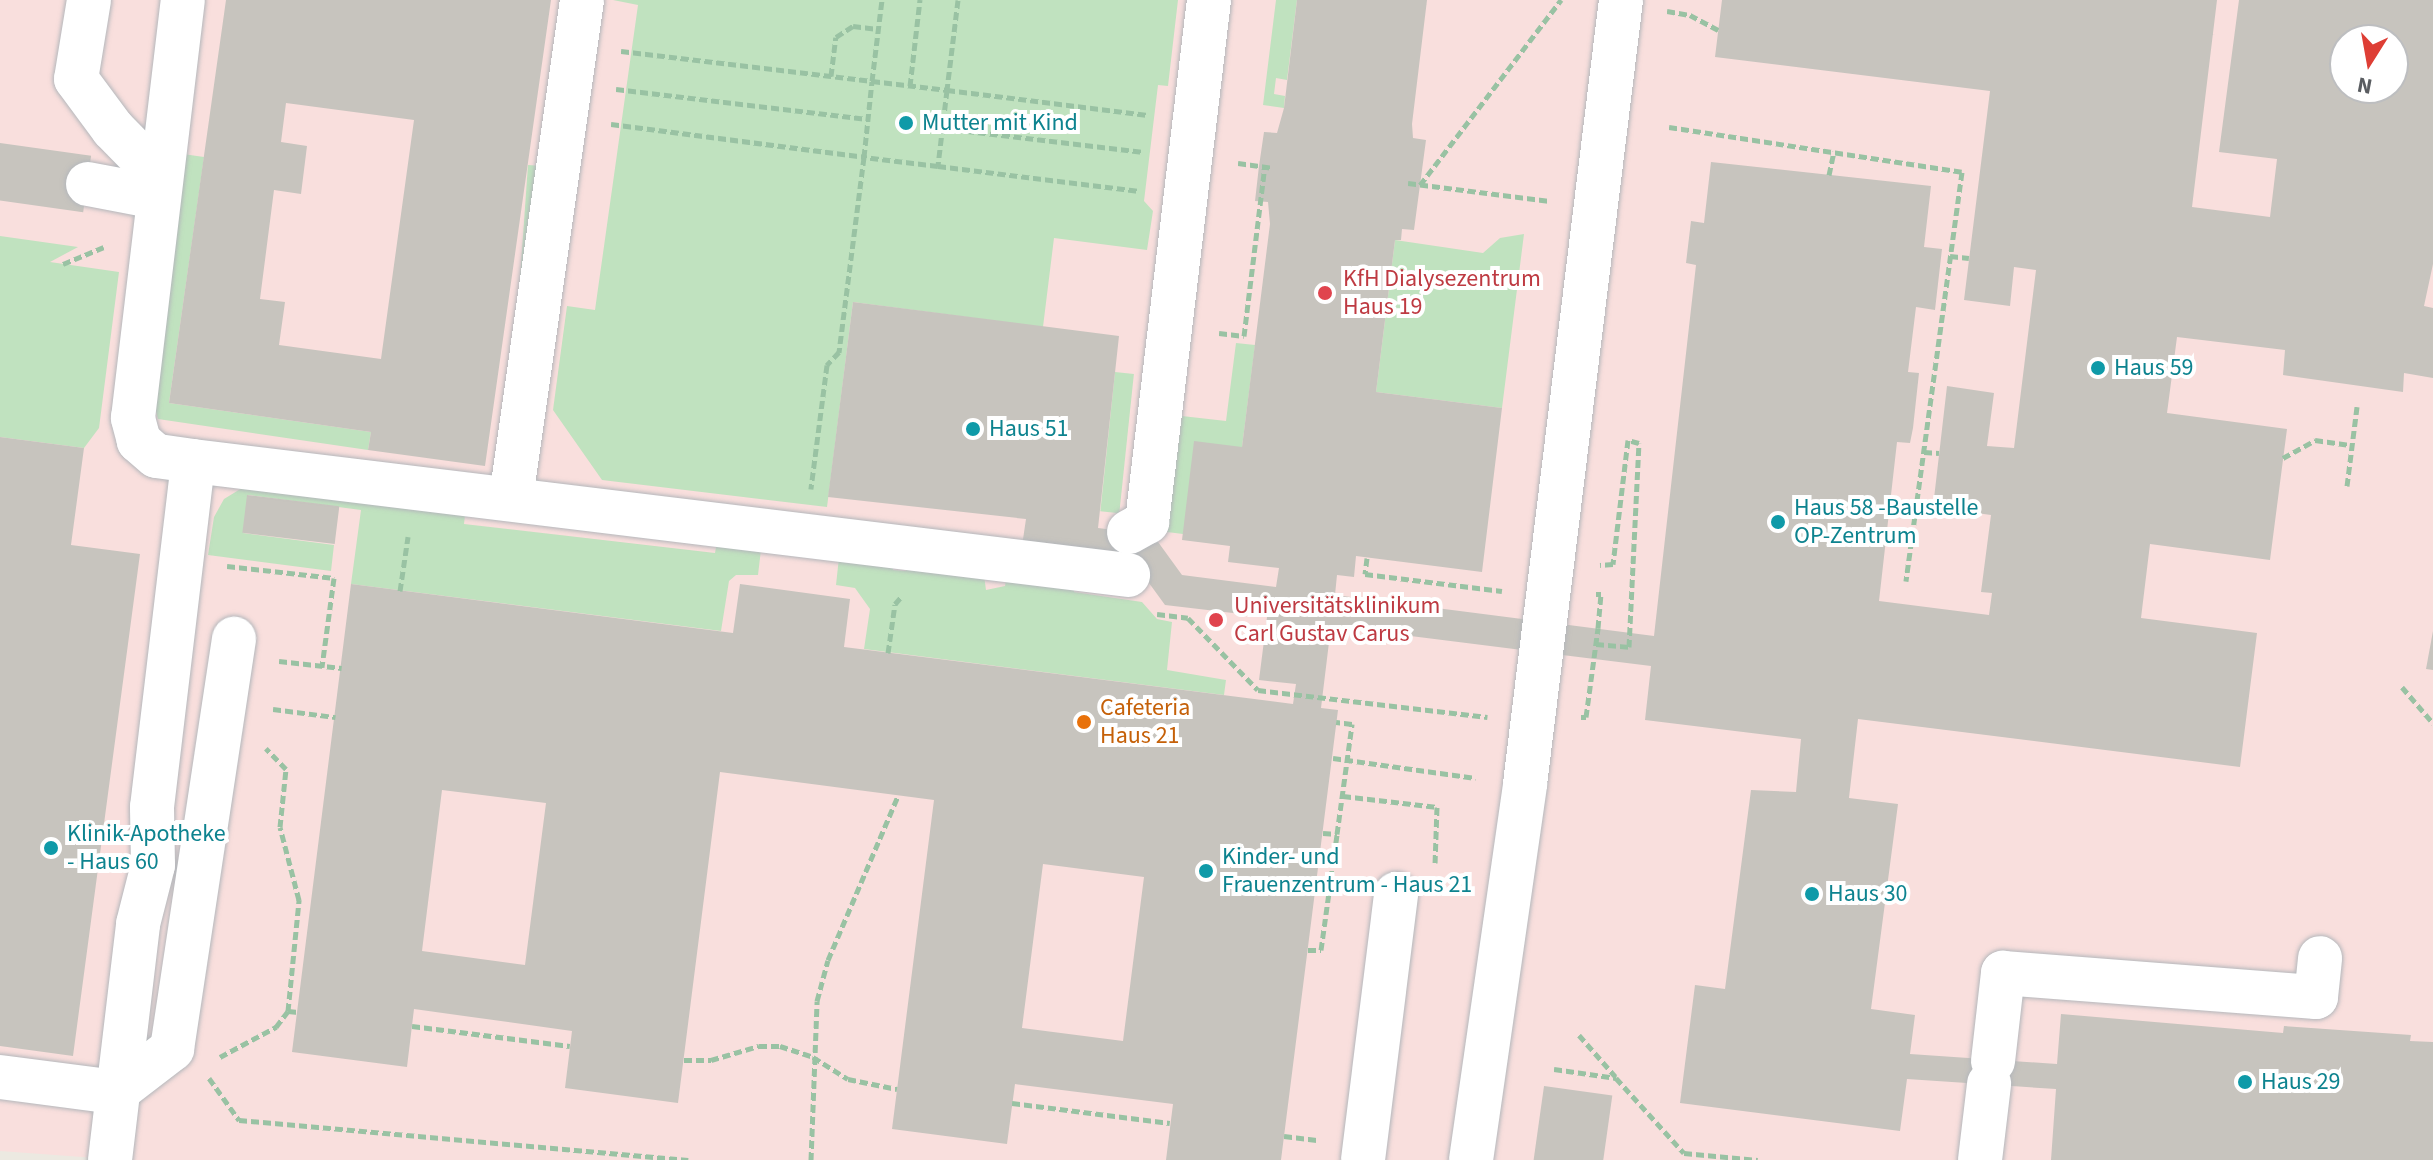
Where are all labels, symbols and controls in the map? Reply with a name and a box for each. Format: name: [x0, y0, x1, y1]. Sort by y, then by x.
north arrow: [2329, 24, 2409, 104]
text: N: [2355, 68, 2375, 103]
place label: Mutter mit Kind: [922, 109, 1078, 137]
marker: Mutter mit Kind: [897, 114, 915, 132]
place label: KfH Dialysezentrum Haus 19: [1343, 265, 1541, 321]
marker: KfH Dialysezentrum Haus 19: [1314, 282, 1336, 304]
place label: Haus 59: [2114, 354, 2194, 382]
marker: Haus 59: [2089, 359, 2107, 377]
place label: Haus 51: [989, 415, 1069, 443]
marker: Haus 51: [964, 420, 982, 438]
place label: Haus 58 -Baustelle OP-Zentrum: [1794, 494, 1978, 550]
marker: Haus 58 -Baustelle OP-Zentrum: [1769, 513, 1787, 531]
place label: Universitätsklinikum Carl Gustav Carus: [1234, 592, 1440, 648]
marker: Universitätsklinikum Carl Gustav Carus: [1205, 609, 1227, 631]
place label: Cafeteria Haus 21: [1100, 694, 1190, 750]
marker: Cafeteria Haus 21: [1075, 713, 1093, 731]
place label: Klinik-Apotheke - Haus 60: [67, 820, 226, 876]
marker: Klinik-Apotheke - Haus 60: [42, 839, 60, 857]
place label: Kinder- und Frauenzentrum - Haus 21: [1222, 843, 1472, 899]
marker: Kinder- und Frauenzentrum - Haus 21: [1197, 862, 1215, 880]
place label: Haus 30: [1828, 880, 1908, 908]
marker: Haus 30: [1803, 885, 1821, 903]
place label: Haus 29: [2261, 1068, 2341, 1096]
marker: Haus 29: [2236, 1073, 2254, 1091]

